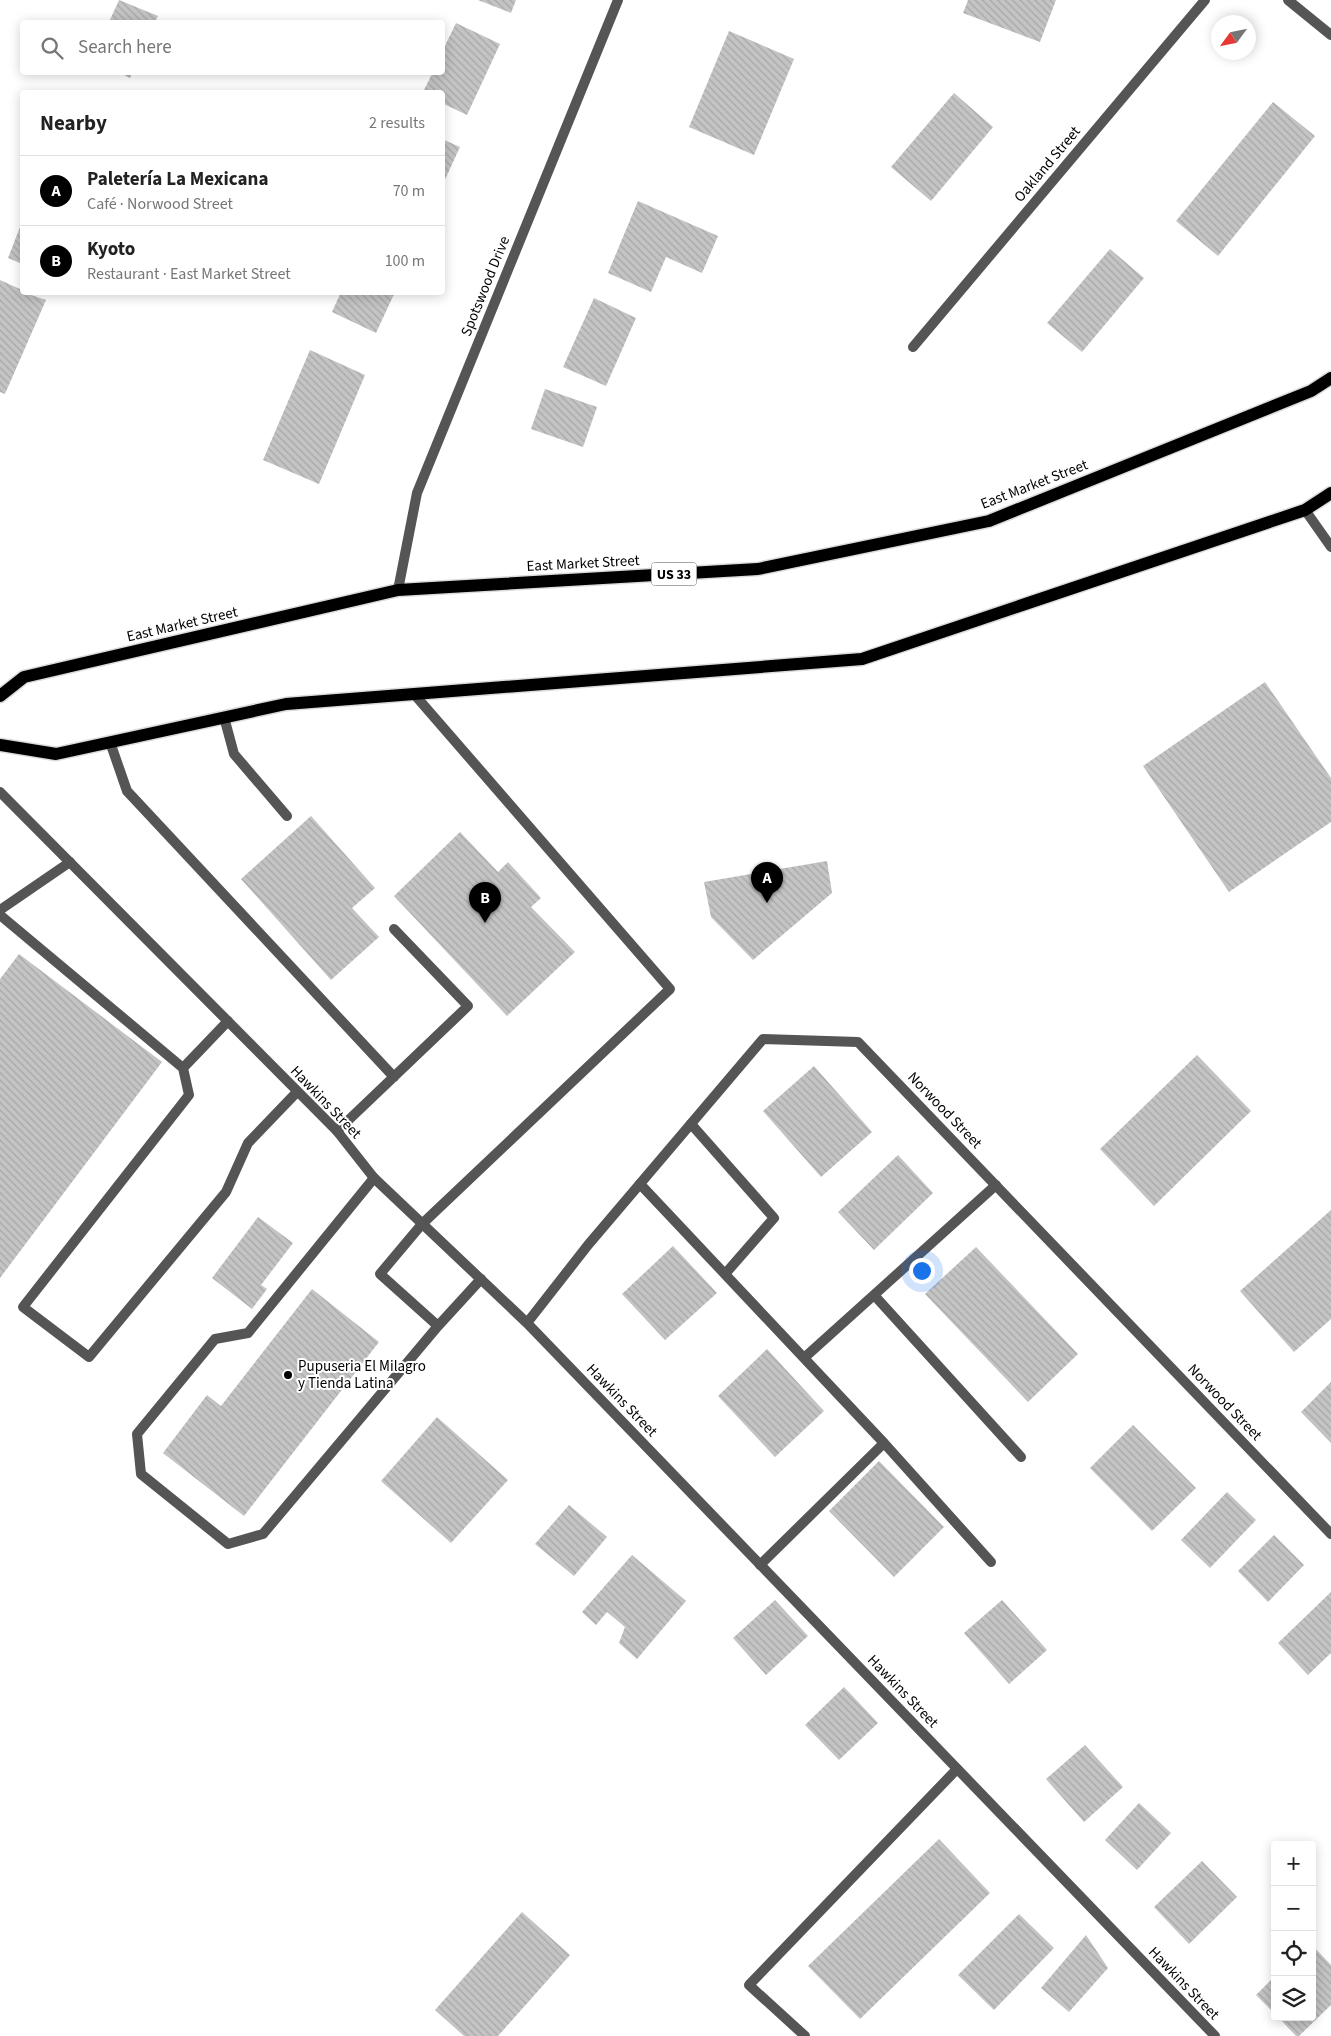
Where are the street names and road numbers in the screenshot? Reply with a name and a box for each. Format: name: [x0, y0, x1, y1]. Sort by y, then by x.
street label: Oakland Street: [1009, 122, 1085, 207]
street label: Spotswood Drive: [456, 233, 515, 339]
street label: East Market Street: [978, 454, 1091, 515]
street label: East Market Street: [526, 550, 640, 577]
road number: US 33: [652, 562, 696, 586]
street label: East Market Street: [125, 602, 240, 647]
street label: Hawkins Street: [285, 1061, 366, 1144]
street label: Norwood Street: [903, 1067, 987, 1153]
street label: Hawkins Street: [581, 1359, 662, 1442]
street label: Norwood Street: [1183, 1359, 1267, 1445]
street label: Hawkins Street: [862, 1650, 943, 1733]
street label: Hawkins Street: [1143, 1942, 1224, 2025]

